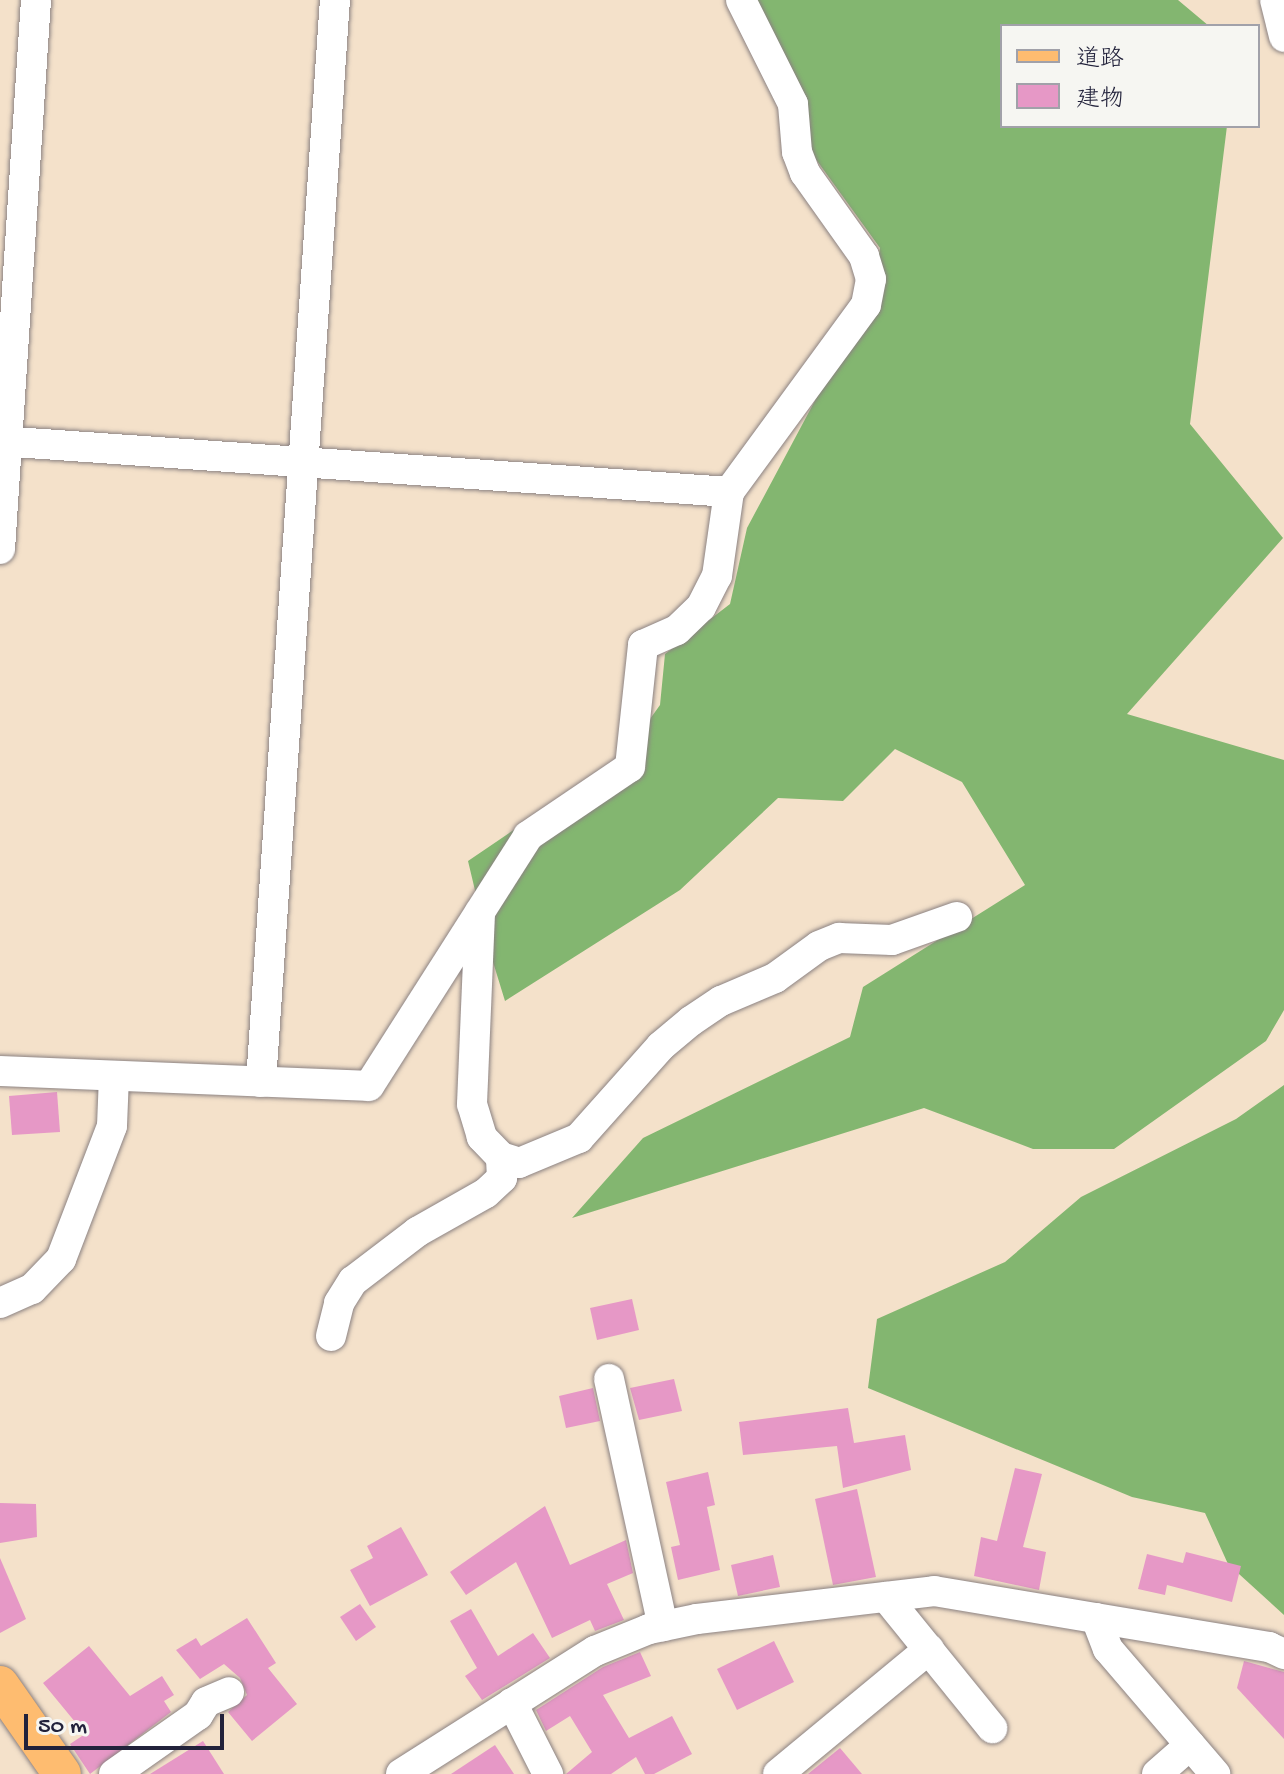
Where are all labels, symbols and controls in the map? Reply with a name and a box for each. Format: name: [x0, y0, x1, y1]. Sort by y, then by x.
legend: [1000, 24, 1260, 128]
text: 道路: [1076, 46, 1124, 75]
text: 建物: [1076, 86, 1124, 115]
scale bar: [28, 1698, 228, 1748]
text: 50 m: [38, 1713, 87, 1742]

